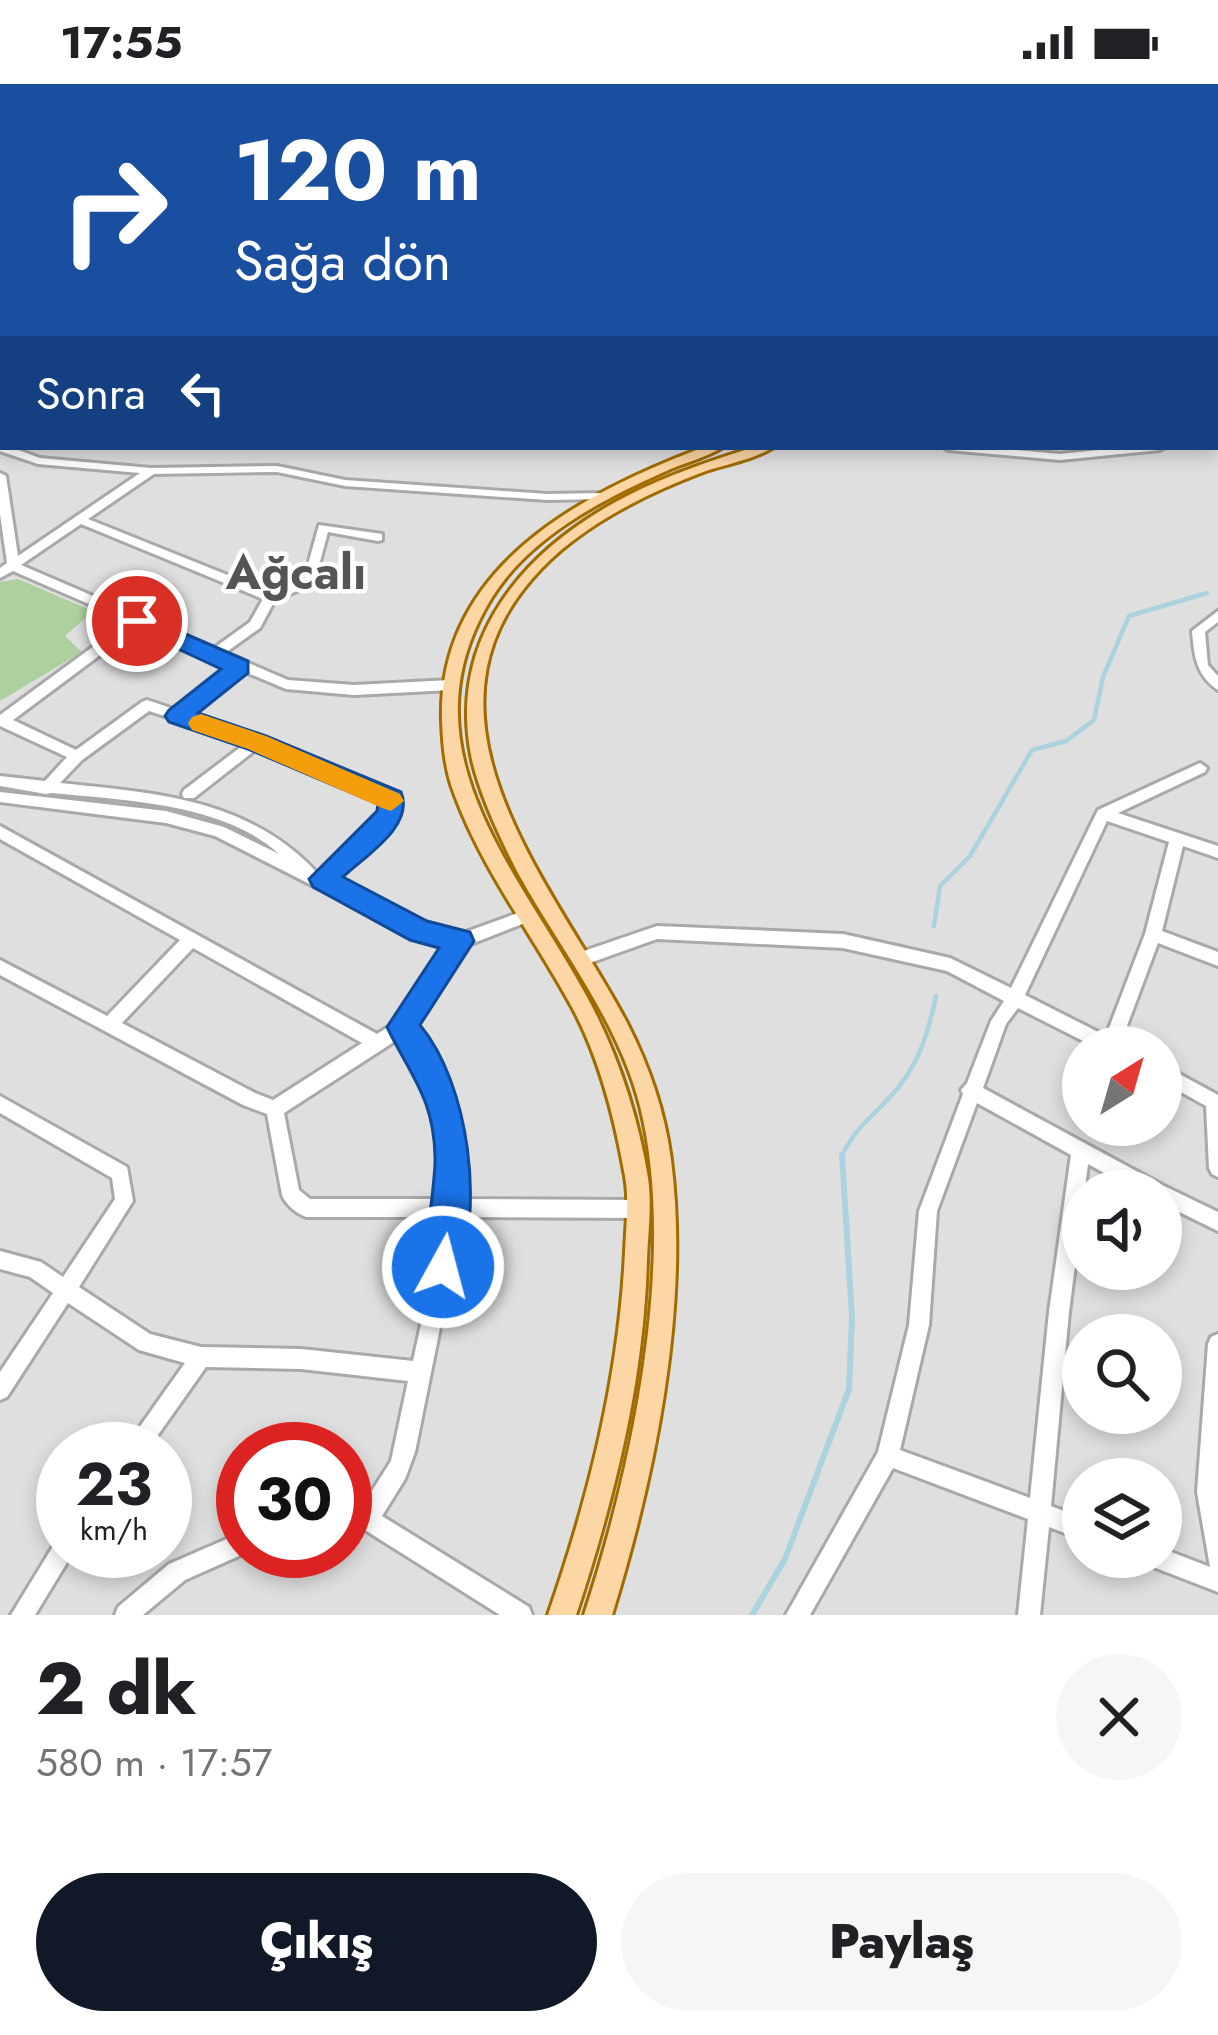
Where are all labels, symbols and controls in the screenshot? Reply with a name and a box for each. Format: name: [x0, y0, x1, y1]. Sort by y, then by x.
text: 17:55: [60, 10, 183, 75]
text: 120 m: [234, 110, 482, 232]
icon: right: [36, 132, 192, 288]
text: Sağa dön: [234, 222, 451, 300]
icon: left: [170, 360, 236, 426]
text: Sonra: [36, 361, 146, 426]
district label: Ağcalı: [225, 538, 366, 607]
pin: [86, 570, 188, 672]
icon: arrive: [104, 588, 170, 654]
north arrow: [1062, 1026, 1182, 1146]
map controls: [1062, 1026, 1182, 1578]
button: sound: [1062, 1170, 1182, 1290]
position arrow: [380, 1204, 506, 1330]
button: search: [1062, 1314, 1182, 1434]
speed limit sign: 30: [216, 1422, 372, 1578]
text: 23: [76, 1441, 152, 1528]
button: layers: [1062, 1458, 1182, 1578]
text: km/h: [80, 1508, 148, 1551]
text: 2 dk: [36, 1637, 197, 1741]
button: close: [1056, 1654, 1182, 1780]
text: 580 m · 17:57: [36, 1734, 272, 1791]
button: Çıkış: [36, 1873, 597, 2011]
button: Paylaş: [621, 1873, 1182, 2011]

